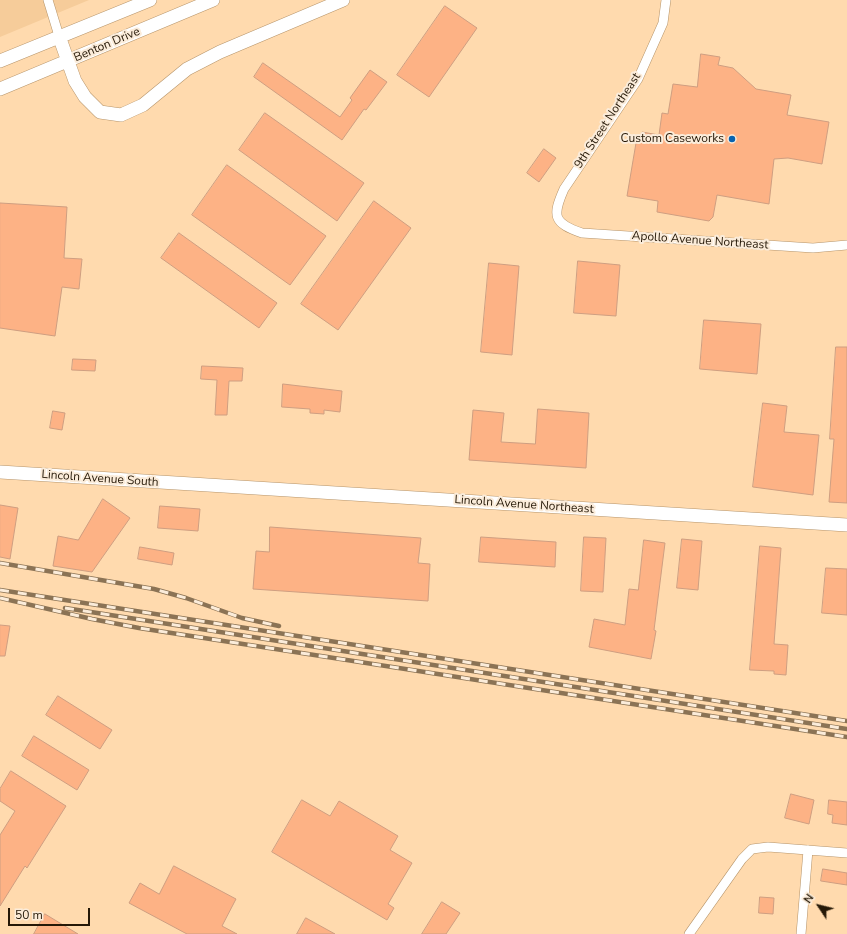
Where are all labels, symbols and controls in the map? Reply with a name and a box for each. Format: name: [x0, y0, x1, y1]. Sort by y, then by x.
street label: Benton Drive: [72, 25, 142, 65]
street label: 9th Street Northeast: [572, 71, 644, 171]
place label: Custom Caseworks: [620, 132, 724, 146]
marker: Custom Caseworks: [727, 134, 737, 144]
street label: Apollo Avenue Northeast: [631, 229, 769, 253]
street label: Lincoln Avenue South: [41, 468, 159, 490]
street label: Lincoln Avenue Northeast: [454, 493, 594, 517]
north arrow: [799, 886, 839, 926]
text: N: [800, 891, 817, 907]
scale bar: [10, 900, 92, 926]
text: 50 m: [15, 907, 43, 923]

